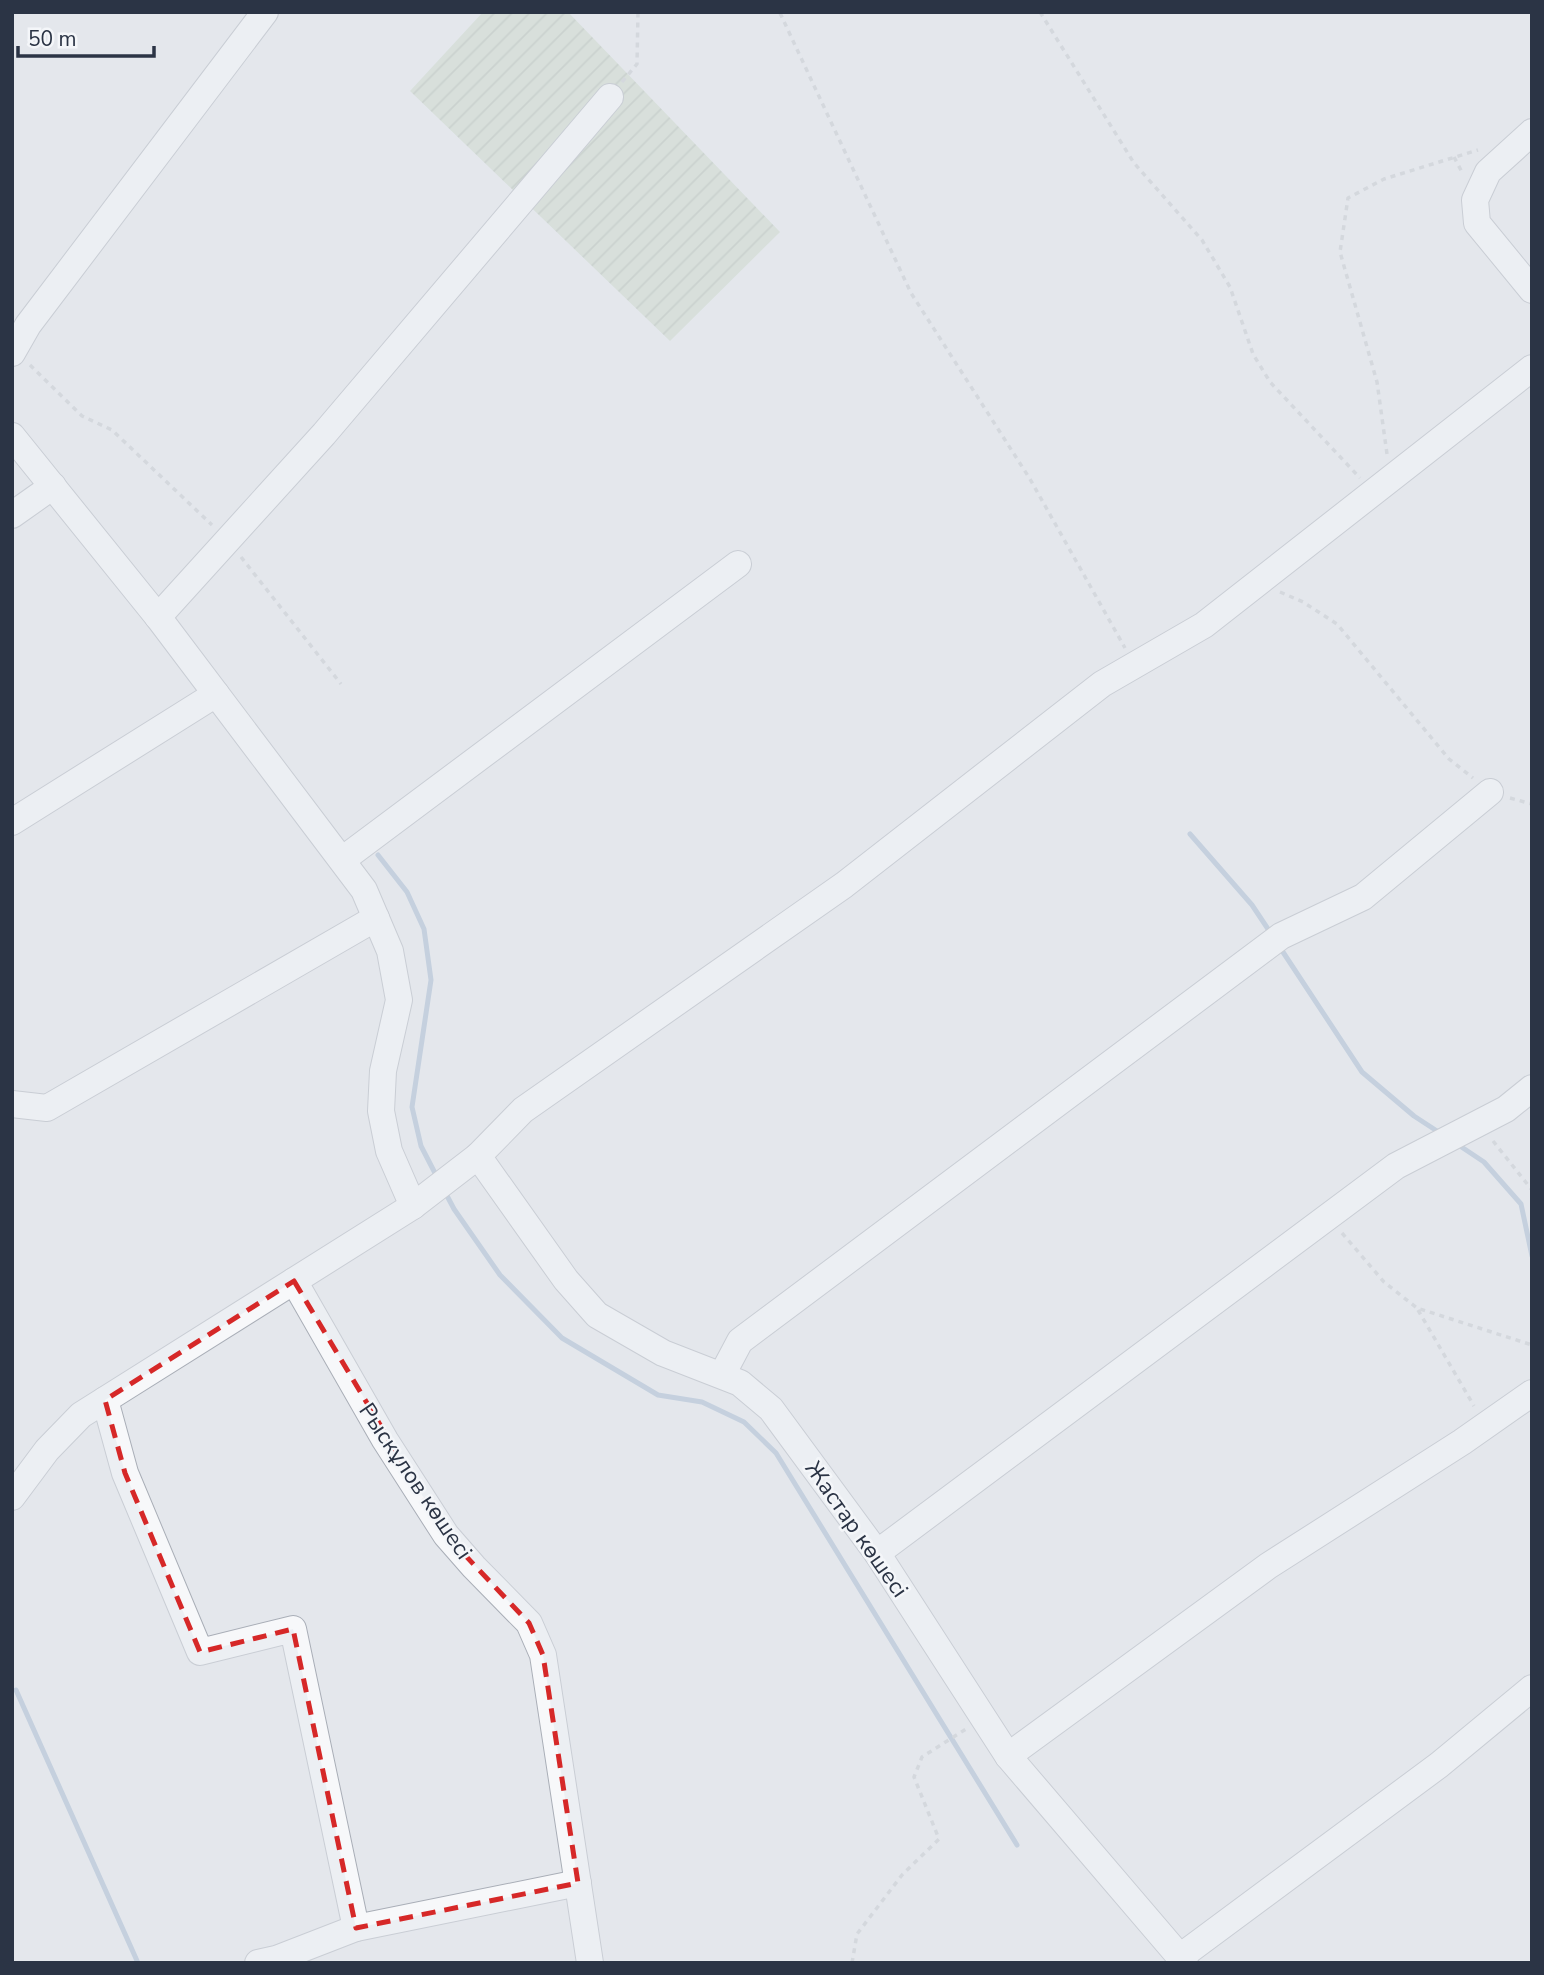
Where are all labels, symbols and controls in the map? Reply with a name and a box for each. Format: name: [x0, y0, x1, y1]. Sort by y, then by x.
scale bar: [18, 14, 154, 58]
text: 50 m: [28, 25, 77, 53]
street label: Рыскұлов көшесі: [352, 1397, 479, 1566]
street label: Жастар көшесі: [798, 1455, 915, 1604]

